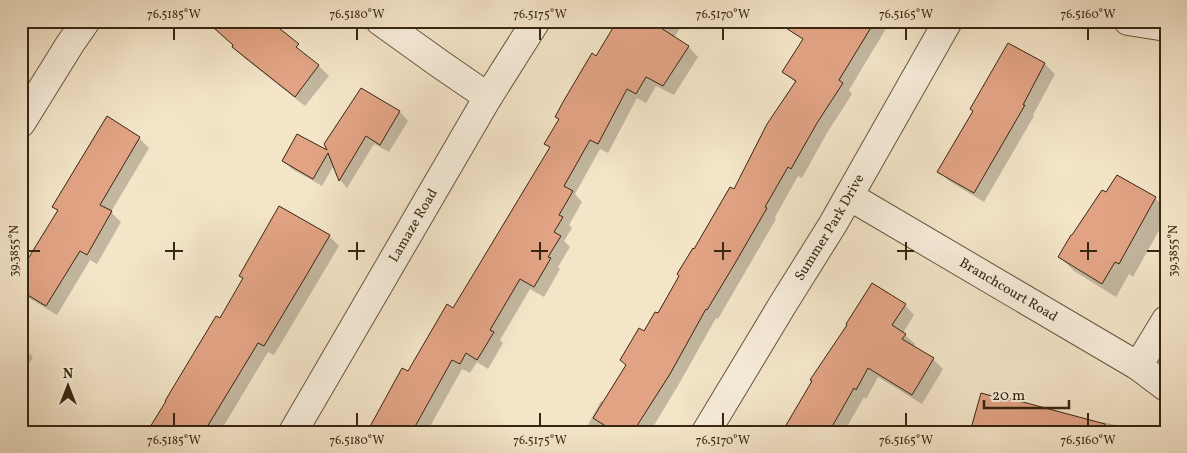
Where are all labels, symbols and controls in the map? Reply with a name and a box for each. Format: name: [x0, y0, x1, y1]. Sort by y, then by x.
text: 76.5185°W: [147, 7, 201, 23]
text: 76.5180°W: [329, 7, 385, 23]
text: 76.5175°W: [513, 7, 567, 23]
text: 76.5170°W: [696, 7, 750, 23]
text: 76.5165°W: [879, 7, 933, 23]
text: 76.5160°W: [1060, 7, 1116, 23]
street label: Summer Park Drive: [790, 170, 869, 285]
street label: Lamaze Road: [384, 185, 442, 266]
text: 39.3855°N: [7, 225, 23, 277]
text: 39.3855°N: [1166, 225, 1182, 277]
street label: Branchcourt Road: [956, 253, 1061, 326]
north arrow: [42, 360, 92, 410]
text: N: [63, 365, 73, 384]
scale bar: [984, 378, 1070, 410]
text: 20 m: [992, 386, 1025, 407]
text: 76.5185°W: [147, 433, 201, 449]
text: 76.5180°W: [329, 433, 385, 449]
text: 76.5175°W: [513, 433, 567, 449]
text: 76.5170°W: [696, 433, 750, 449]
text: 76.5165°W: [879, 433, 933, 449]
text: 76.5160°W: [1060, 433, 1116, 449]

